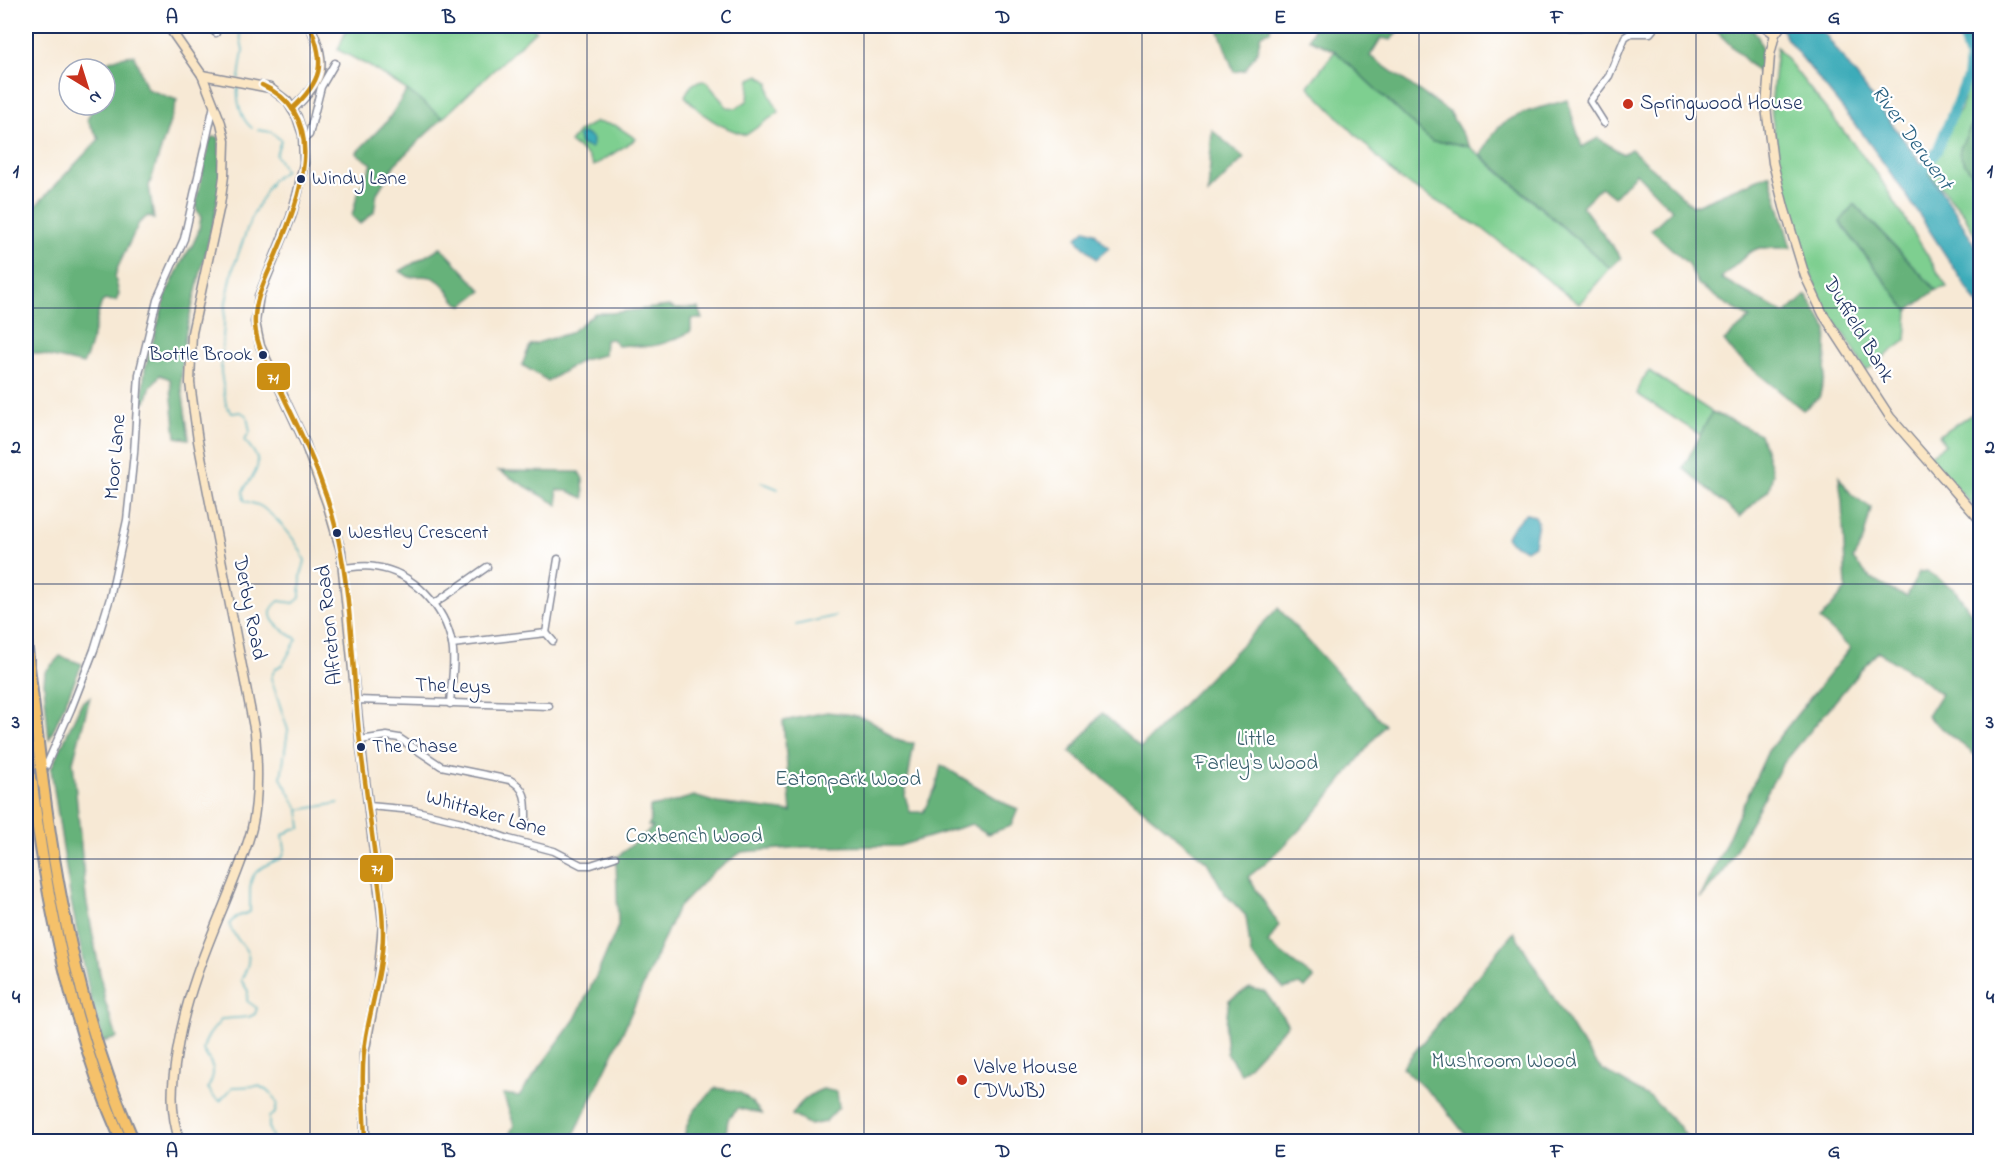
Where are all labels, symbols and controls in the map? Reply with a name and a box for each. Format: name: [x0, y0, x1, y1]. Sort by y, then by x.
text: A: [166, 4, 178, 33]
text: B: [441, 4, 456, 33]
text: C: [721, 4, 732, 33]
text: D: [995, 4, 1010, 33]
text: E: [1274, 4, 1286, 33]
text: F: [1550, 4, 1564, 33]
text: G: [1828, 4, 1841, 33]
north arrow: [57, 57, 117, 117]
water label: River Derwent: [1862, 79, 1962, 199]
text: N: [83, 84, 107, 110]
place label: Springwood House: [1640, 89, 1803, 121]
marker: Springwood House: [1621, 97, 1635, 111]
text: 1: [13, 158, 20, 187]
text: 1: [1987, 158, 1994, 187]
place label: Windy Lane: [312, 165, 406, 194]
marker: Windy Lane: [295, 173, 307, 185]
street label: Duffield Bank: [1814, 271, 1902, 389]
place label: Bottle Brook: [148, 341, 252, 370]
marker: Bottle Brook: [257, 349, 269, 361]
line badge: 71: [256, 362, 291, 391]
text: 71: [267, 367, 280, 391]
street label: Moor Lane: [97, 413, 135, 501]
text: 2: [10, 434, 21, 463]
text: 2: [1984, 434, 1995, 463]
place label: Westley Crescent: [348, 519, 489, 548]
marker: Westley Crescent: [331, 527, 343, 539]
street label: Derby Road: [222, 553, 274, 663]
street label: Alfreton Road: [309, 563, 351, 687]
street label: The Leys: [414, 671, 492, 705]
text: 3: [11, 709, 20, 738]
text: 3: [1985, 709, 1994, 738]
park label: Little Farley's Wood: [1193, 725, 1318, 781]
place label: The Chase: [372, 733, 457, 762]
marker: The Chase: [355, 741, 367, 753]
park label: Eatonpark Wood: [775, 765, 921, 795]
street label: Whittaker Lane: [422, 782, 551, 846]
park label: Coxbench Wood: [625, 822, 763, 852]
line badge: 71: [359, 854, 394, 883]
text: 71: [371, 858, 384, 882]
text: 4: [12, 984, 21, 1013]
text: 4: [1986, 984, 1995, 1013]
park label: Mushroom Wood: [1431, 1047, 1577, 1077]
place label: Valve House (DVWB): [973, 1053, 1078, 1107]
marker: Valve House (DVWB): [955, 1073, 969, 1087]
text: A: [166, 1138, 178, 1167]
text: B: [441, 1138, 456, 1167]
text: C: [721, 1138, 732, 1167]
text: D: [995, 1138, 1010, 1167]
text: E: [1274, 1138, 1286, 1167]
text: F: [1550, 1138, 1564, 1167]
text: G: [1828, 1138, 1841, 1167]

